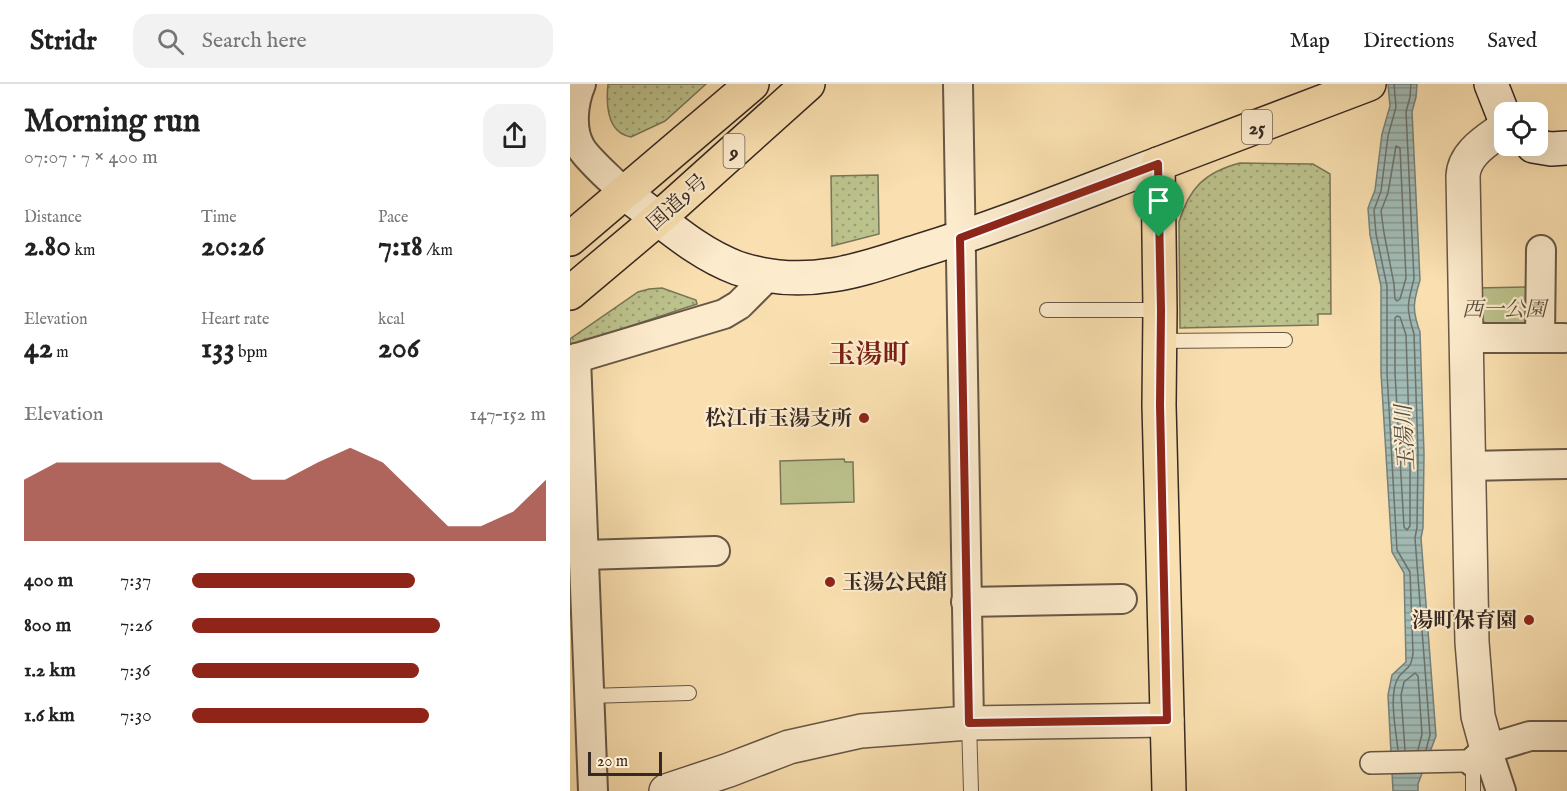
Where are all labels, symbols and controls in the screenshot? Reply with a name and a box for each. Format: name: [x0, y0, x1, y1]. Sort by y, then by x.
search box: [133, 14, 553, 68]
text: Stridr: [30, 24, 97, 59]
icon: search: [154, 25, 187, 58]
text: Search here: [202, 27, 307, 55]
text: Map: [1290, 28, 1330, 55]
text: Directions: [1363, 28, 1454, 55]
text: Saved: [1487, 28, 1537, 55]
text: Morning run: [24, 101, 200, 143]
map controls: [1494, 102, 1548, 156]
button: locate: [1494, 102, 1548, 156]
button: share: [483, 104, 546, 167]
road number: 25: [1242, 110, 1272, 144]
road number: 9: [724, 134, 744, 168]
text: 07:07 · 7 × 400 m: [24, 145, 158, 170]
street label: 国道9号: [642, 169, 714, 237]
pin: [1133, 175, 1184, 237]
icon: arrive: [1142, 184, 1175, 217]
text: Distance: [24, 208, 82, 228]
text: Time: [201, 208, 237, 228]
text: Pace: [378, 208, 408, 228]
text: 2.80: [24, 228, 71, 266]
text: 20:26: [201, 228, 264, 266]
text: 7:18: [378, 228, 423, 266]
text: km: [71, 241, 95, 261]
text: /km: [423, 241, 453, 261]
park label: 西一公園: [1462, 297, 1549, 324]
text: Elevation: [24, 310, 87, 330]
text: Heart rate: [201, 310, 269, 330]
text: kcal: [378, 310, 405, 330]
text: 42: [24, 330, 53, 368]
text: 133: [201, 330, 235, 368]
text: 206: [378, 330, 419, 368]
district label: 玉湯町: [829, 339, 910, 373]
text: m: [53, 343, 69, 363]
text: bpm: [235, 343, 268, 363]
text: Elevation: [24, 402, 103, 427]
text: 147–152 m: [469, 402, 546, 427]
water label: 玉湯川: [1390, 402, 1422, 472]
place label: 松江市玉湯支所: [705, 406, 852, 433]
marker: 松江市玉湯支所: [857, 411, 871, 425]
text: 400 m: [24, 568, 73, 593]
text: 7:37: [120, 568, 151, 593]
place label: 玉湯公民館: [842, 570, 947, 597]
marker: 玉湯公民館: [823, 575, 837, 589]
place label: 湯町保育園: [1412, 608, 1517, 635]
text: 800 m: [24, 613, 71, 638]
text: 7:26: [120, 613, 152, 638]
marker: 湯町保育園: [1522, 613, 1536, 627]
text: 1.2 km: [24, 658, 76, 683]
text: 7:36: [120, 658, 151, 683]
text: 1.6 km: [24, 703, 75, 728]
text: 7:30: [120, 703, 152, 728]
scale bar: [588, 749, 662, 776]
text: 20 m: [597, 752, 628, 772]

